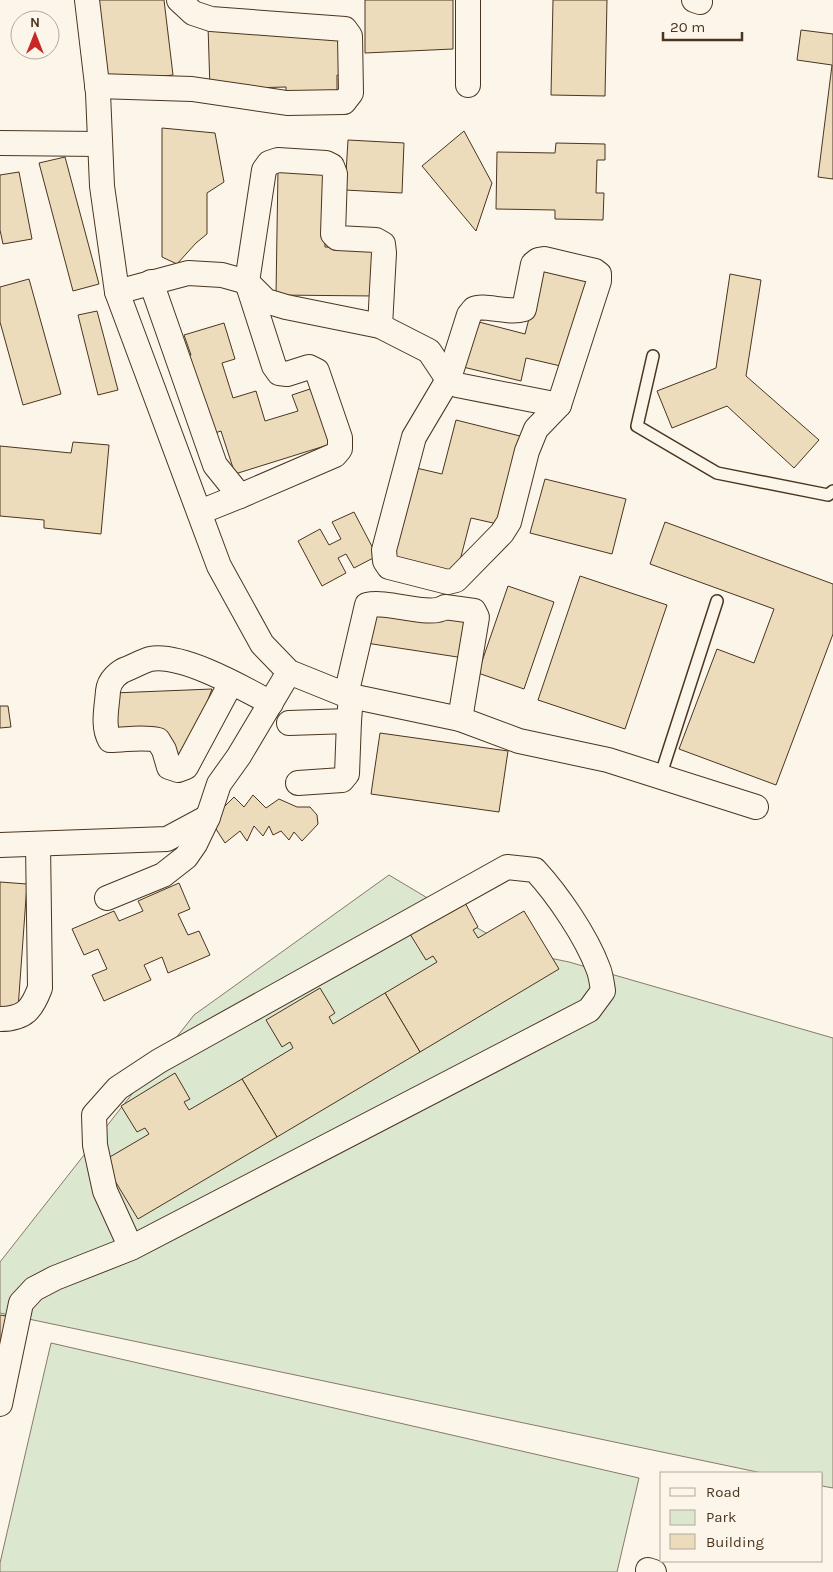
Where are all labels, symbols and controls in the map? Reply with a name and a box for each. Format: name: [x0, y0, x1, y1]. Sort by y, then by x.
north arrow: [10, 10, 60, 60]
scale bar: [663, 10, 742, 42]
text: N: [30, 14, 40, 31]
text: 20 m: [670, 18, 705, 36]
legend: [660, 1472, 823, 1562]
text: Road: [706, 1483, 741, 1501]
text: Park: [706, 1508, 736, 1526]
text: Building: [706, 1533, 764, 1551]

